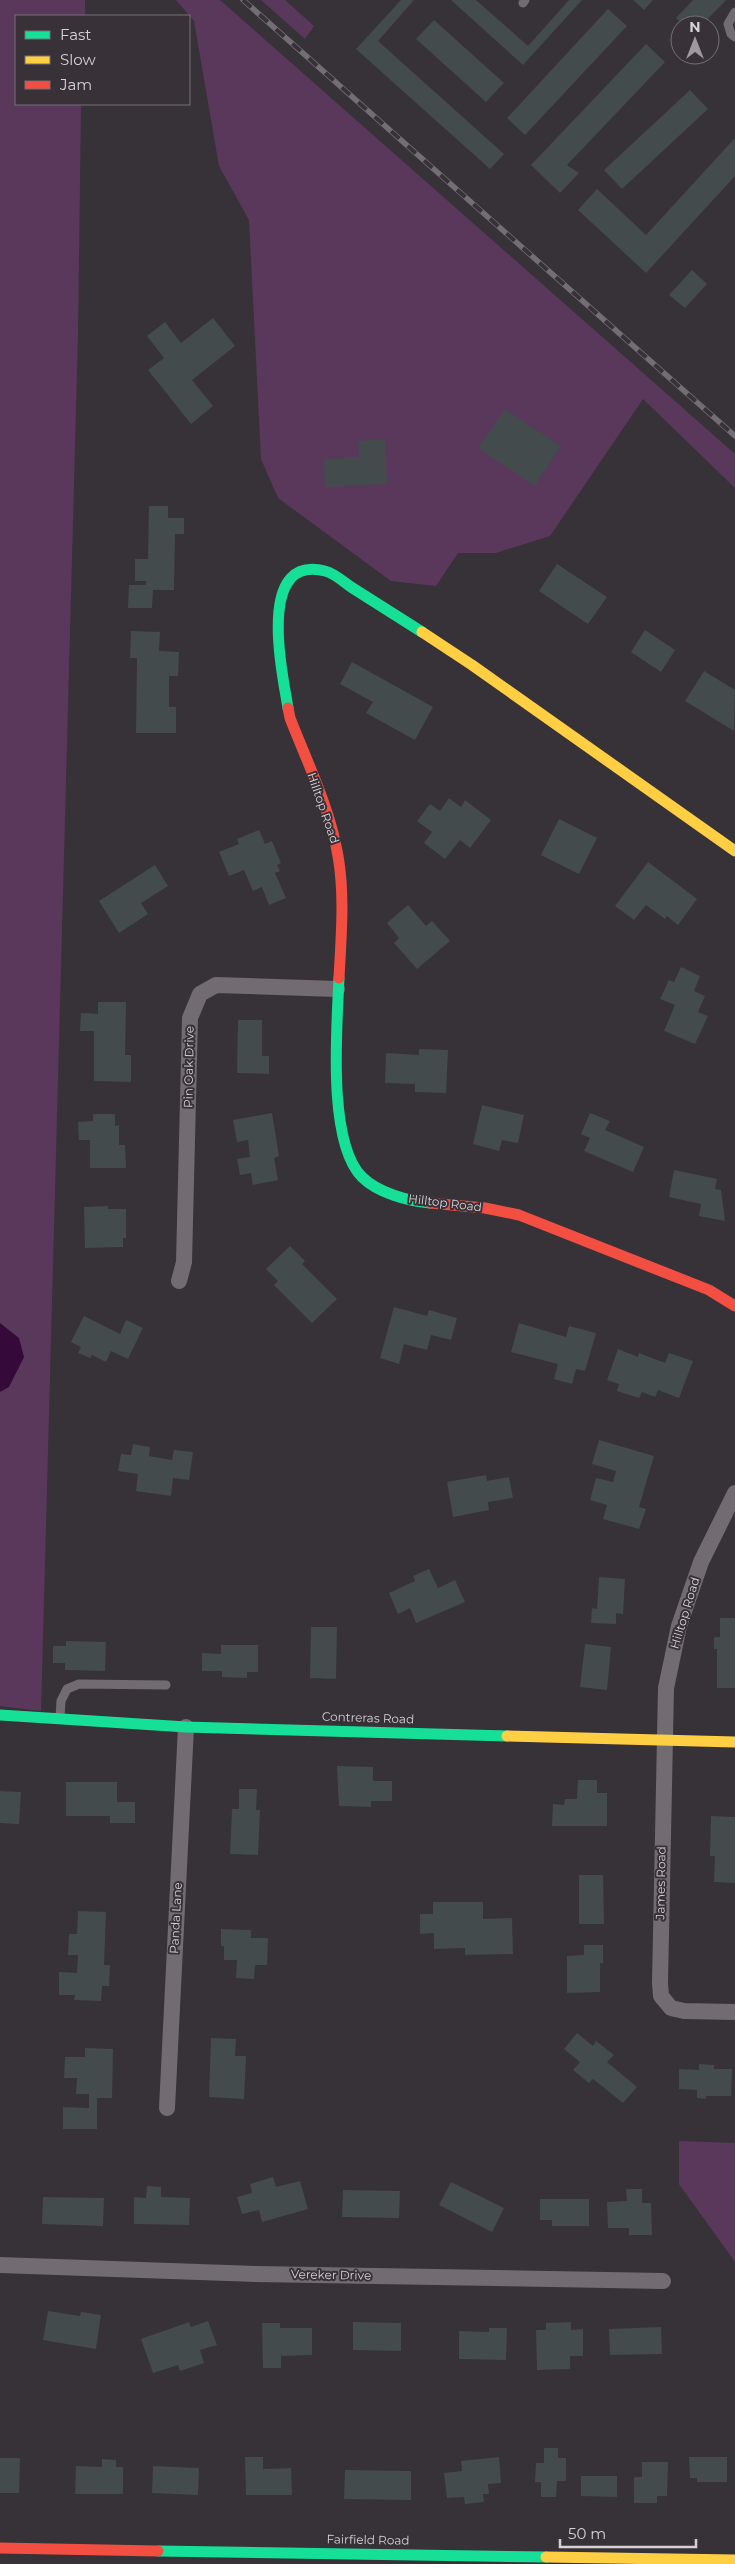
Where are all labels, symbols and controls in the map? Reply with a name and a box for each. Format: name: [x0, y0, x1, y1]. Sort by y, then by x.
legend: [15, 15, 190, 105]
north arrow: [670, 15, 720, 65]
text: N: [689, 18, 701, 36]
text: Fast: [60, 25, 91, 44]
text: Slow: [60, 50, 96, 69]
text: Jam: [59, 75, 92, 94]
street label: Hilltop Road: [304, 770, 343, 845]
street label: Pin Oak Drive: [180, 1026, 197, 1108]
street label: Hilltop Road: [407, 1191, 483, 1214]
street label: Hilltop Road: [667, 1575, 703, 1651]
street label: Contreras Road: [322, 1708, 414, 1727]
street label: James Road: [652, 1846, 669, 1921]
street label: Panda Lane: [166, 1882, 185, 1954]
street label: Vereker Drive: [291, 2266, 371, 2283]
scale bar: [560, 2516, 696, 2548]
text: 50 m: [568, 2524, 606, 2543]
street label: Fairfield Road: [326, 2531, 410, 2548]

